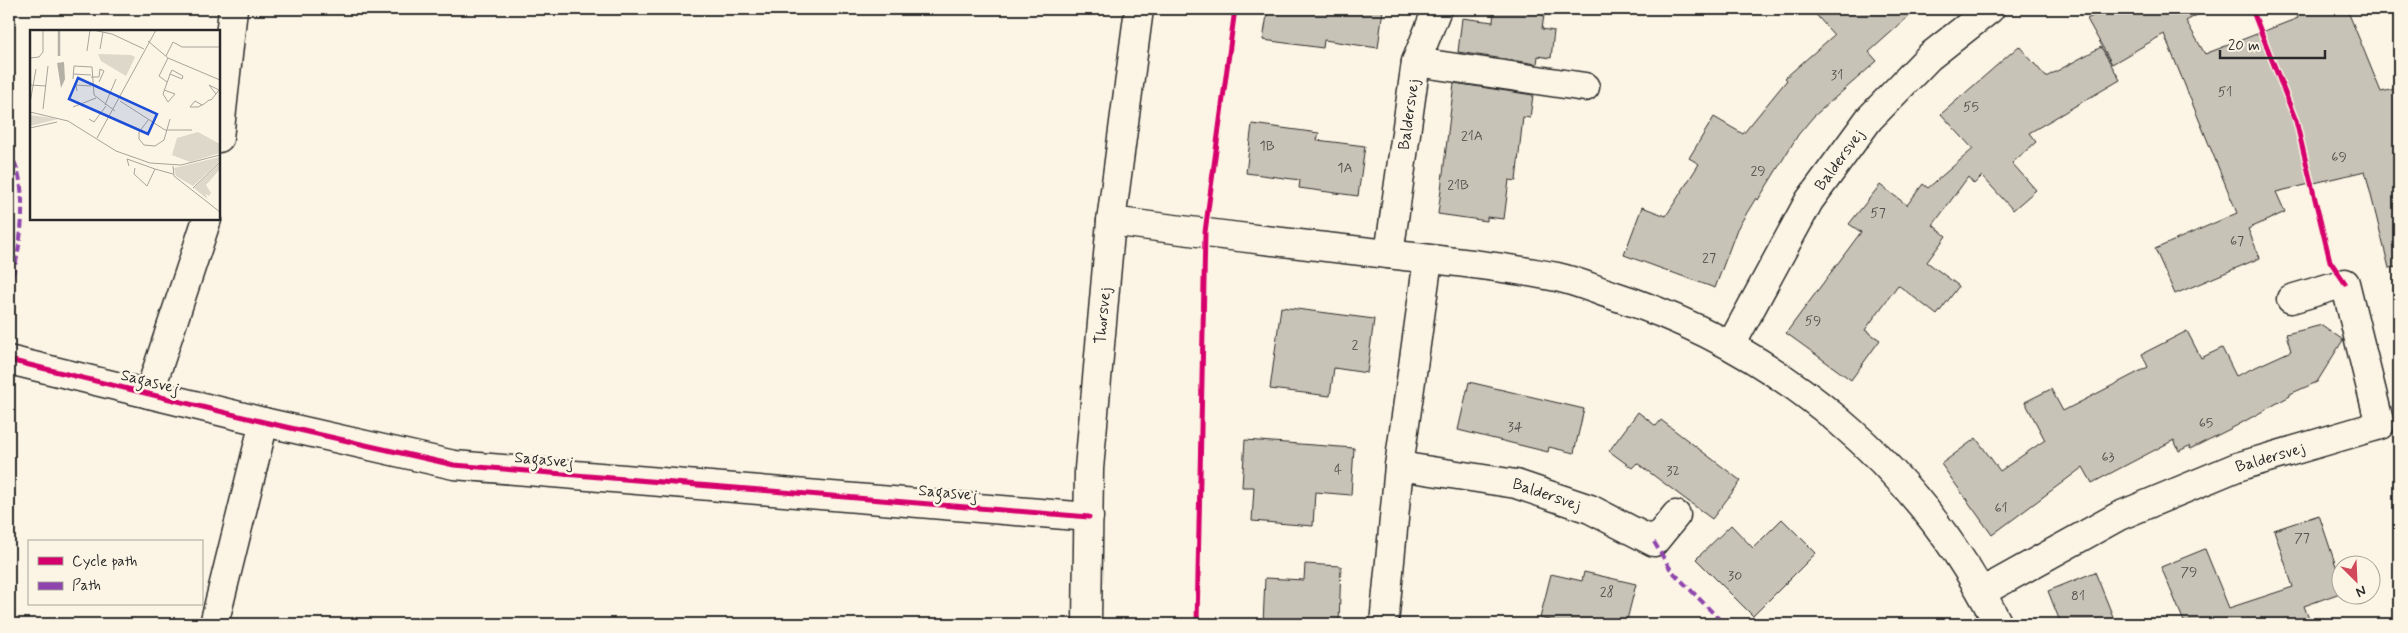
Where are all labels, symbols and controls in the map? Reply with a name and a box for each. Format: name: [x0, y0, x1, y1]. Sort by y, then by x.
scale bar: [2220, 28, 2326, 60]
inset map: [30, 30, 220, 220]
text: 20 m: [2228, 36, 2260, 56]
house number: 31: [1831, 66, 1843, 84]
street label: Baldersvej: [1393, 78, 1424, 151]
house number: 51: [2218, 83, 2232, 101]
house number: 55: [1963, 98, 1979, 116]
street label: Baldersvej: [1810, 125, 1869, 195]
house number: 21A: [1461, 127, 1483, 145]
house number: 1B: [1259, 137, 1275, 155]
house number: 69: [2331, 148, 2347, 166]
house number: 1A: [1337, 159, 1353, 177]
house number: 29: [1750, 162, 1766, 180]
house number: 21B: [1447, 176, 1469, 194]
house number: 57: [1870, 204, 1886, 222]
house number: 67: [2230, 232, 2244, 250]
house number: 27: [1702, 249, 1716, 267]
street label: Thorsvej: [1090, 286, 1116, 345]
house number: 59: [1805, 312, 1821, 330]
house number: 2: [1352, 336, 1359, 354]
street label: Sagasvej: [118, 365, 181, 400]
house number: 65: [2199, 414, 2213, 432]
house number: 34: [1508, 418, 1523, 436]
street label: Baldersvej: [2233, 437, 2307, 477]
street label: Sagasvej: [513, 447, 575, 474]
house number: 63: [2101, 448, 2115, 466]
house number: 4: [1334, 461, 1342, 479]
house number: 32: [1666, 462, 1680, 480]
street label: Baldersvej: [1510, 473, 1584, 516]
street label: Sagasvej: [917, 480, 979, 507]
house number: 61: [1994, 499, 2008, 517]
house number: 77: [2294, 529, 2310, 547]
legend: [28, 540, 202, 606]
text: Cycle path: [72, 552, 137, 572]
north arrow: [2330, 556, 2380, 606]
house number: 79: [2181, 563, 2197, 581]
house number: 30: [1728, 567, 1742, 585]
text: Path: [72, 576, 101, 596]
text: N: [2353, 581, 2369, 601]
house number: 28: [1600, 583, 1614, 601]
house number: 81: [2071, 587, 2085, 605]

